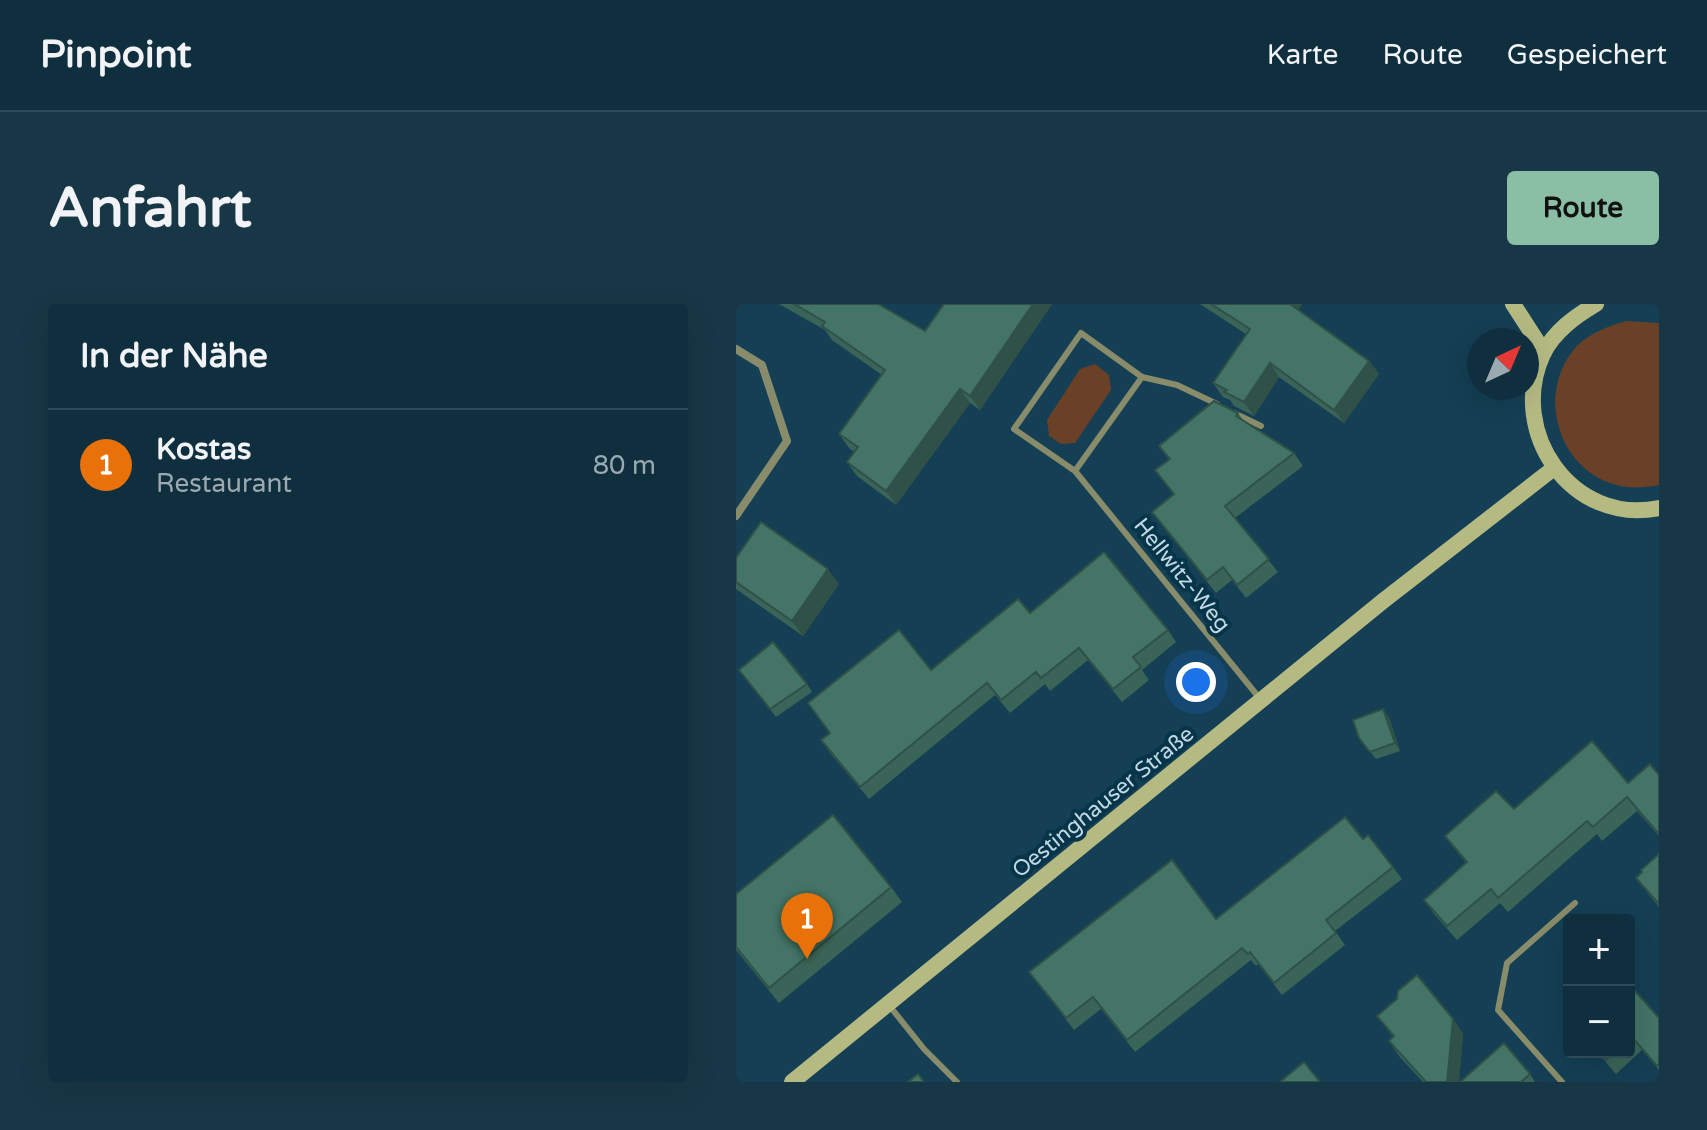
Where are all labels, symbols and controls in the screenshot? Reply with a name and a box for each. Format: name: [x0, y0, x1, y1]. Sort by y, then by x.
text: Pinpoint: [40, 32, 192, 78]
text: Karte: [1267, 38, 1338, 72]
text: Route: [1382, 38, 1463, 72]
text: Gespeichert: [1507, 38, 1667, 72]
button: Route: [1507, 171, 1659, 245]
text: Anfahrt: [48, 175, 252, 242]
north arrow: [1467, 328, 1539, 400]
text: In der Nähe: [80, 336, 268, 377]
text: Kostas: [156, 431, 251, 468]
text: 1: [98, 450, 114, 481]
text: 80 m: [593, 450, 656, 481]
text: Restaurant: [156, 468, 292, 499]
street label: Hellwitz-Weg: [1128, 513, 1236, 637]
your location: [1176, 662, 1216, 702]
street label: Oestinghauser Straße: [1007, 721, 1199, 883]
pin: 1: [781, 893, 833, 959]
map controls: [1563, 914, 1635, 1058]
button: +: [1563, 914, 1635, 986]
button: −: [1563, 986, 1635, 1058]

